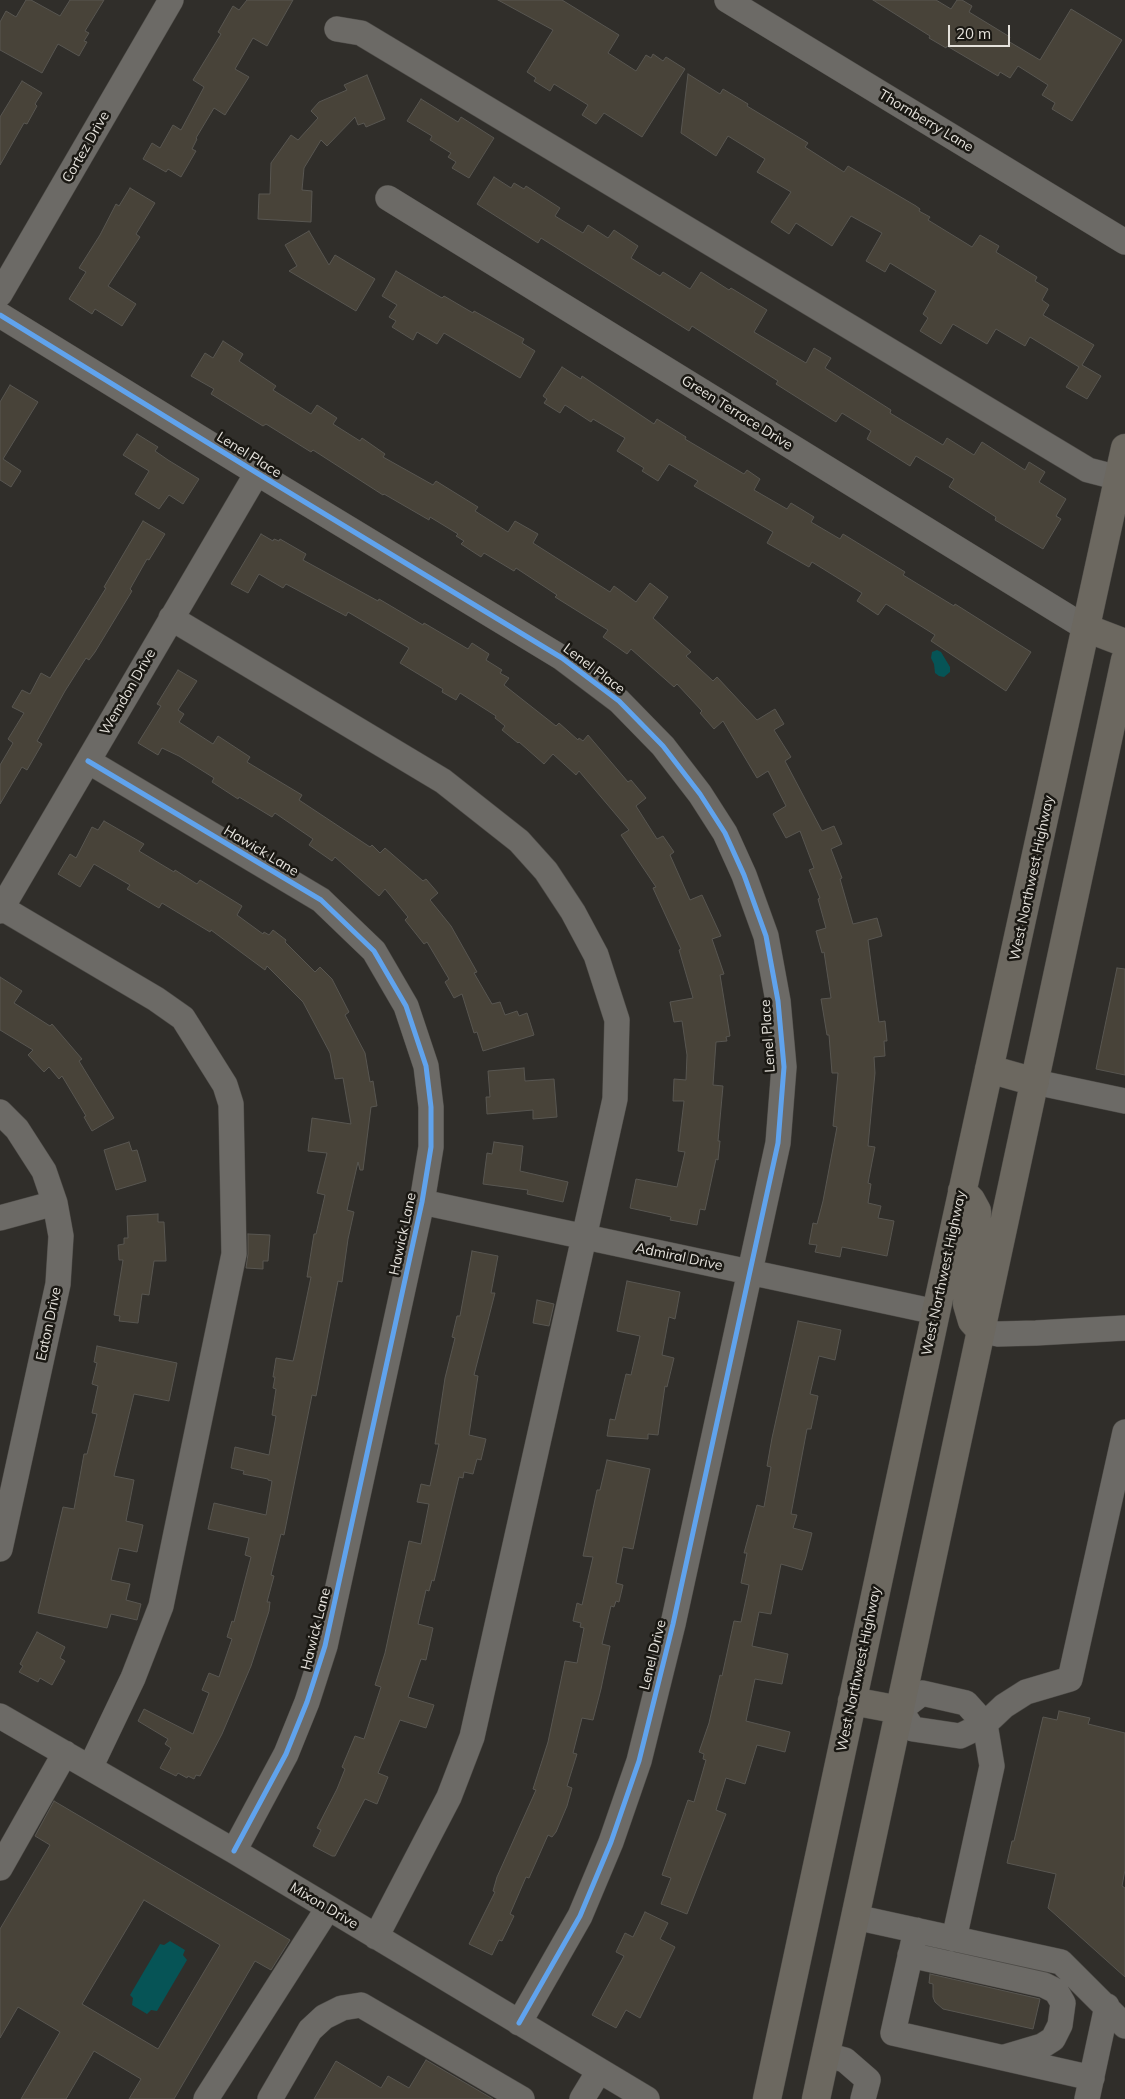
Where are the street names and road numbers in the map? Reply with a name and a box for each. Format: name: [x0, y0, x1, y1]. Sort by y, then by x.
street label: Thornberry Lane: [876, 86, 976, 156]
street label: Cortez Drive: [59, 108, 113, 186]
street label: Green Terrace Drive: [678, 372, 796, 454]
street label: Lenel Place: [213, 428, 285, 482]
street label: Lenel Place: [560, 640, 628, 698]
street label: Wemdon Drive: [97, 646, 159, 738]
street label: West Northwest Highway: [1006, 794, 1058, 962]
street label: Hawick Lane: [221, 822, 301, 880]
street label: Lenel Place: [757, 999, 779, 1073]
street label: West Northwest Highway: [918, 1189, 970, 1357]
street label: Hawick Lane: [386, 1191, 420, 1277]
street label: Admiral Drive: [634, 1240, 724, 1274]
street label: Eaton Drive: [33, 1286, 65, 1362]
street label: West Northwest Highway: [833, 1585, 885, 1753]
street label: Hawick Lane: [298, 1586, 334, 1672]
street label: Lenel Drive: [636, 1618, 670, 1692]
street label: Mixon Drive: [287, 1879, 361, 1933]

